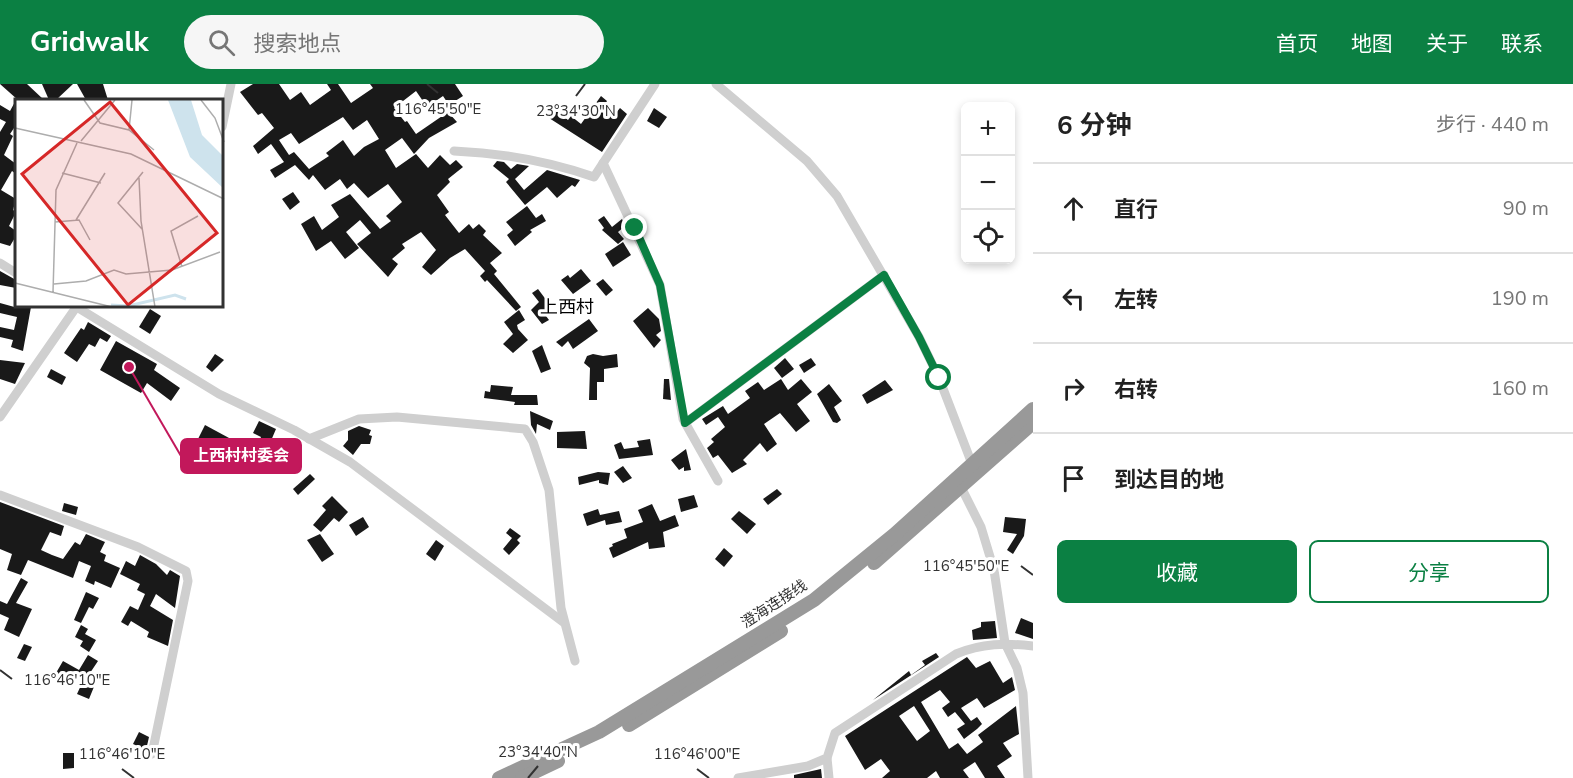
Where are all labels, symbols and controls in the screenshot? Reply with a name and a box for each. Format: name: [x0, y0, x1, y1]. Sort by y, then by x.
search box: [184, 15, 604, 69]
text: Gridwalk: [30, 23, 148, 61]
icon: search: [205, 26, 238, 59]
text: 搜索地点: [253, 29, 341, 59]
text: 首页: [1276, 30, 1318, 58]
text: 地图: [1351, 30, 1393, 58]
text: 关于: [1426, 30, 1468, 58]
text: 联系: [1501, 30, 1543, 58]
inset map: [15, 99, 224, 308]
text: 116°45'50"E: [395, 99, 481, 119]
text: 23°34'30"N: [536, 101, 616, 121]
map controls: [961, 102, 1015, 264]
button: +: [961, 102, 1015, 156]
text: 6 分钟: [1057, 108, 1132, 143]
text: 步行 · 440 m: [1436, 111, 1549, 138]
button: −: [961, 156, 1015, 210]
icon: ahead: [1057, 192, 1090, 225]
text: 直行: [1114, 195, 1158, 225]
text: 90 m: [1503, 195, 1549, 222]
button: locate: [961, 210, 1015, 264]
route end: [621, 214, 647, 240]
icon: left: [1057, 282, 1090, 315]
text: 左转: [1114, 285, 1158, 315]
text: 190 m: [1491, 285, 1549, 312]
district label: 上西村: [540, 295, 594, 319]
route start: [925, 364, 951, 390]
icon: right: [1057, 372, 1090, 405]
text: 右转: [1114, 375, 1158, 405]
text: 160 m: [1491, 375, 1549, 402]
callout: 上西村村委会: [181, 439, 301, 473]
text: 上西村村委会: [193, 445, 289, 467]
icon: arrive: [1057, 462, 1090, 495]
text: 到达目的地: [1114, 465, 1224, 495]
button: 收藏: [1057, 540, 1297, 603]
button: 分享: [1309, 540, 1549, 603]
text: 116°45'50"E: [923, 556, 1009, 576]
street label: 澄海连接线: [737, 575, 811, 633]
text: 116°46'10"E: [24, 670, 110, 690]
text: 23°34'40"N: [498, 742, 578, 762]
text: 116°46'10"E: [79, 744, 165, 764]
text: 116°46'00"E: [654, 744, 740, 764]

